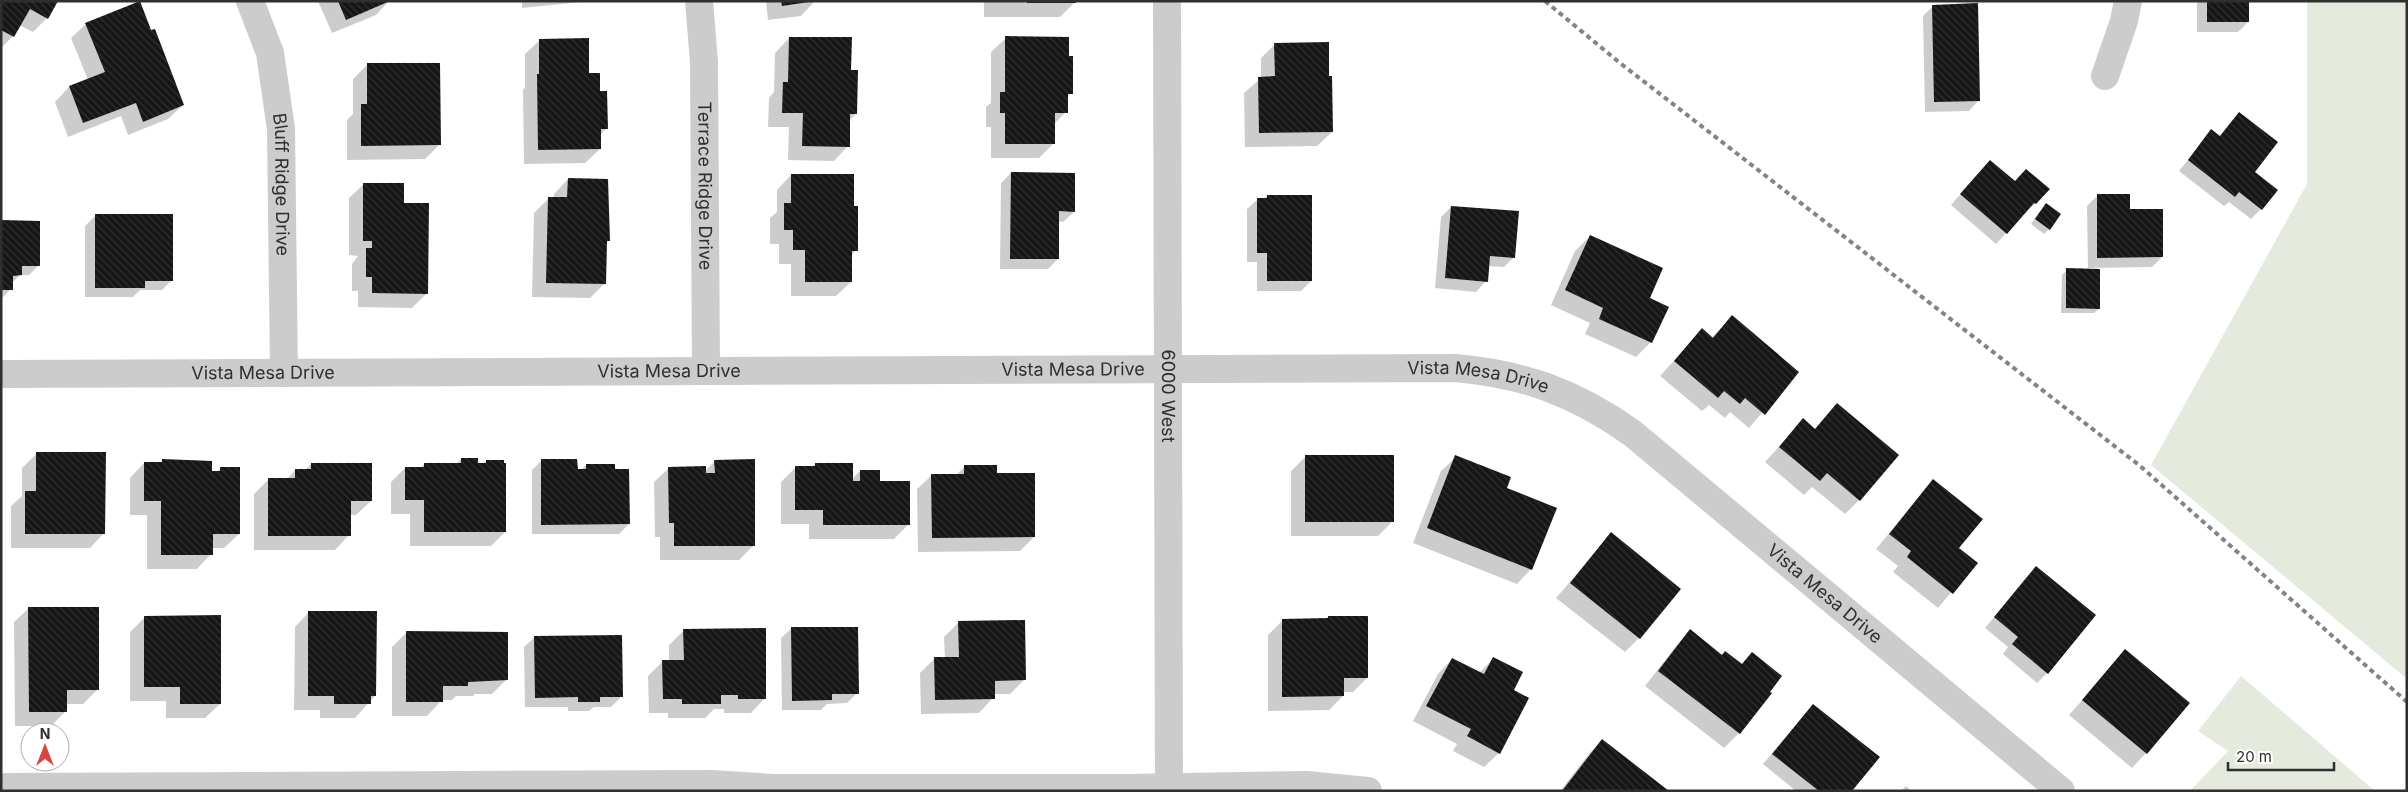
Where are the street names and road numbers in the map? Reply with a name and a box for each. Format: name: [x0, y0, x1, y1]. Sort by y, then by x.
street label: Terrace Ridge Drive: [694, 101, 716, 270]
street label: Bluff Ridge Drive: [269, 112, 294, 256]
street label: 6000 West: [1158, 349, 1179, 443]
street label: Vista Mesa Drive: [1407, 357, 1552, 397]
street label: Vista Mesa Drive: [1001, 358, 1145, 380]
street label: Vista Mesa Drive: [597, 360, 741, 382]
street label: Vista Mesa Drive: [191, 362, 335, 383]
street label: Vista Mesa Drive: [1763, 539, 1887, 647]

